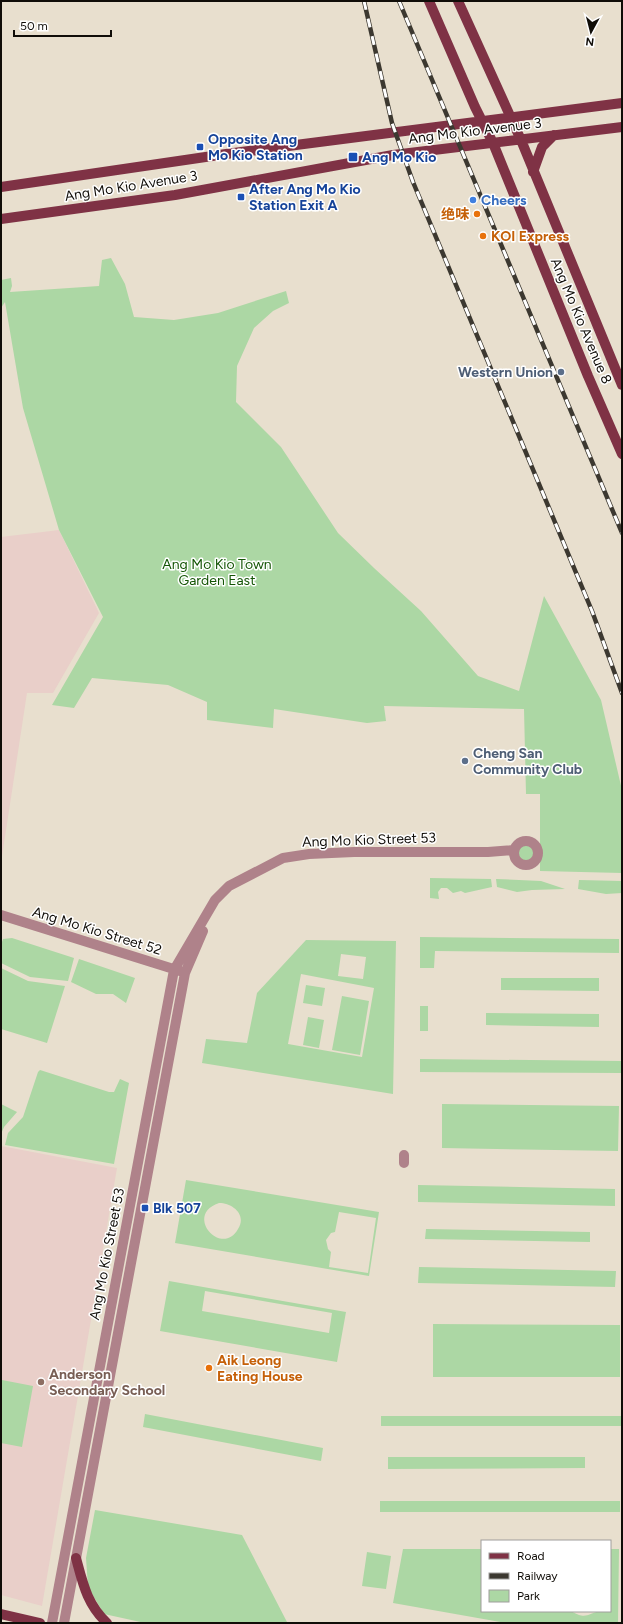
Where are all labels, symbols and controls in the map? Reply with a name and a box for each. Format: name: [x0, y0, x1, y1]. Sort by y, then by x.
scale bar: [14, 12, 111, 38]
north arrow: [571, 12, 611, 52]
text: 50 m: [20, 19, 48, 33]
text: N: [585, 34, 595, 48]
street label: Ang Mo Kio Avenue 3: [407, 114, 543, 148]
place label: Opposite Ang Mo Kio Station: [208, 131, 303, 164]
marker: Opposite Ang Mo Kio Station: [195, 142, 205, 152]
place label: Ang Mo Kio: [362, 149, 436, 166]
marker: Ang Mo Kio: [347, 151, 359, 163]
street label: Ang Mo Kio Avenue 3: [63, 167, 199, 205]
place label: After Ang Mo Kio Station Exit A: [249, 181, 361, 214]
marker: After Ang Mo Kio Station Exit A: [236, 192, 246, 202]
place label: Cheers: [481, 192, 527, 209]
marker: Cheers: [468, 195, 478, 205]
place label: 绝味: [441, 206, 470, 223]
marker: 绝味: [472, 209, 482, 219]
place label: KOI Express: [491, 228, 569, 245]
marker: KOI Express: [478, 231, 488, 241]
street label: Ang Mo Kio Avenue 8: [547, 255, 615, 387]
place label: Western Union: [458, 364, 553, 381]
marker: Western Union: [556, 367, 566, 377]
park label: Ang Mo Kio Town Garden East: [162, 556, 272, 589]
place label: Cheng San Community Club: [473, 745, 582, 778]
marker: Cheng San Community Club: [460, 756, 470, 766]
street label: Ang Mo Kio Street 53: [302, 829, 436, 851]
street label: Ang Mo Kio Street 52: [30, 903, 164, 959]
street label: Ang Mo Kio Street 53: [86, 1187, 128, 1321]
place label: Blk 507: [153, 1200, 201, 1217]
marker: Blk 507: [140, 1203, 150, 1213]
place label: Aik Leong Eating House: [217, 1352, 303, 1385]
marker: Aik Leong Eating House: [204, 1363, 214, 1373]
place label: Anderson Secondary School: [49, 1366, 165, 1399]
marker: Anderson Secondary School: [36, 1377, 46, 1387]
legend: [481, 1540, 611, 1612]
text: Road: [517, 1549, 545, 1563]
text: Railway: [517, 1569, 558, 1583]
text: Park: [517, 1589, 540, 1603]

